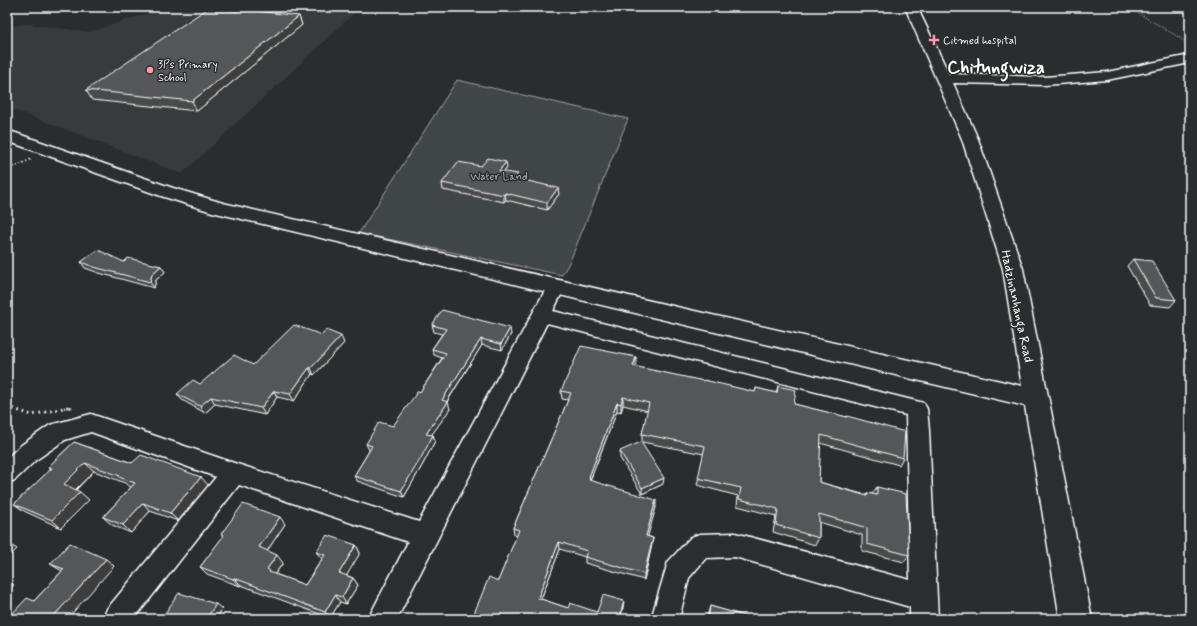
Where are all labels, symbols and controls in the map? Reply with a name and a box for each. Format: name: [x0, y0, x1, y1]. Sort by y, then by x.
marker: Citmed hospital: [928, 34, 940, 46]
place label: Citmed hospital: [943, 34, 1017, 48]
district label: Chitungwiza: [947, 56, 1045, 82]
place label: 3Ps Primary School: [158, 58, 218, 85]
marker: 3Ps Primary School: [145, 65, 155, 75]
park label: Water Land: [470, 170, 528, 184]
street label: Hadzinanhanga Road: [994, 248, 1037, 365]

